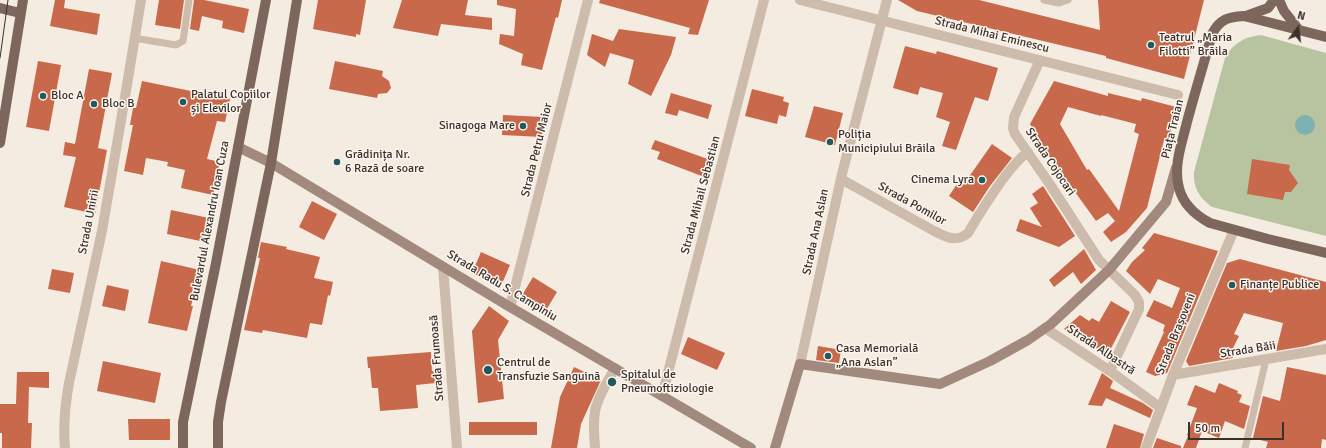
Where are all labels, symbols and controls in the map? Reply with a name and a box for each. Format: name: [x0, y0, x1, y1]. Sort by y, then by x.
north arrow: [1278, 8, 1318, 48]
text: N: [1296, 9, 1307, 23]
street label: Strada Mihai Eminescu: [933, 14, 1051, 56]
place label: Teatrul „Maria Filotti” Brăila: [1159, 31, 1232, 59]
marker: Teatrul „Maria Filotti” Brăila: [1146, 40, 1156, 50]
place label: Palatul Copiilor și Elevilor: [191, 88, 270, 116]
place label: Bloc A: [51, 89, 84, 103]
marker: Bloc A: [38, 91, 48, 101]
place label: Bloc B: [102, 97, 134, 111]
marker: Palatul Copiilor și Elevilor: [178, 97, 188, 107]
street label: Piața Traian: [1159, 98, 1187, 160]
marker: Bloc B: [89, 99, 99, 109]
street label: Strada Petru Maior: [518, 102, 556, 198]
place label: Sinagoga Mare: [439, 119, 515, 133]
marker: Sinagoga Mare: [518, 121, 528, 131]
street label: Strada Cojocari: [1022, 125, 1078, 199]
place label: Poliția Municipiului Brăila: [838, 128, 935, 156]
street label: Strada Mihail Sebastian: [678, 134, 724, 256]
marker: Poliția Municipiului Brăila: [825, 137, 835, 147]
street label: Bulevardul Alexandru Ioan Cuza: [187, 140, 233, 302]
place label: Grădinița Nr. 6 Rază de soare: [345, 148, 424, 176]
marker: Grădinița Nr. 6 Rază de soare: [332, 157, 342, 167]
place label: Cinema Lyra: [911, 173, 974, 187]
marker: Cinema Lyra: [977, 175, 987, 185]
street label: Strada Pomilor: [875, 179, 949, 229]
street label: Strada Ana Aslan: [800, 188, 832, 276]
street label: Strada Unirii: [76, 189, 102, 255]
street label: Strada Radu S. Campiniu: [444, 247, 560, 325]
place label: Finanțe Publice: [1240, 278, 1319, 292]
marker: Finanțe Publice: [1227, 280, 1237, 290]
street label: Strada Brașoveni: [1153, 291, 1199, 377]
street label: Strada Frumoasă: [427, 314, 447, 402]
street label: Strada Albastră: [1064, 322, 1138, 378]
street label: Strada Băii: [1219, 338, 1277, 362]
place label: Casa Memorială „Ana Aslan”: [836, 342, 918, 370]
marker: Casa Memorială „Ana Aslan”: [823, 351, 833, 361]
place label: Centrul de Transfuzie Sanguină: [497, 356, 600, 384]
marker: Centrul de Transfuzie Sanguină: [482, 364, 494, 376]
place label: Spitalul de Pneumoftiziologie: [621, 368, 714, 396]
marker: Spitalul de Pneumoftiziologie: [606, 376, 618, 388]
scale bar: [1190, 414, 1286, 440]
text: 50 m: [1195, 421, 1220, 436]

